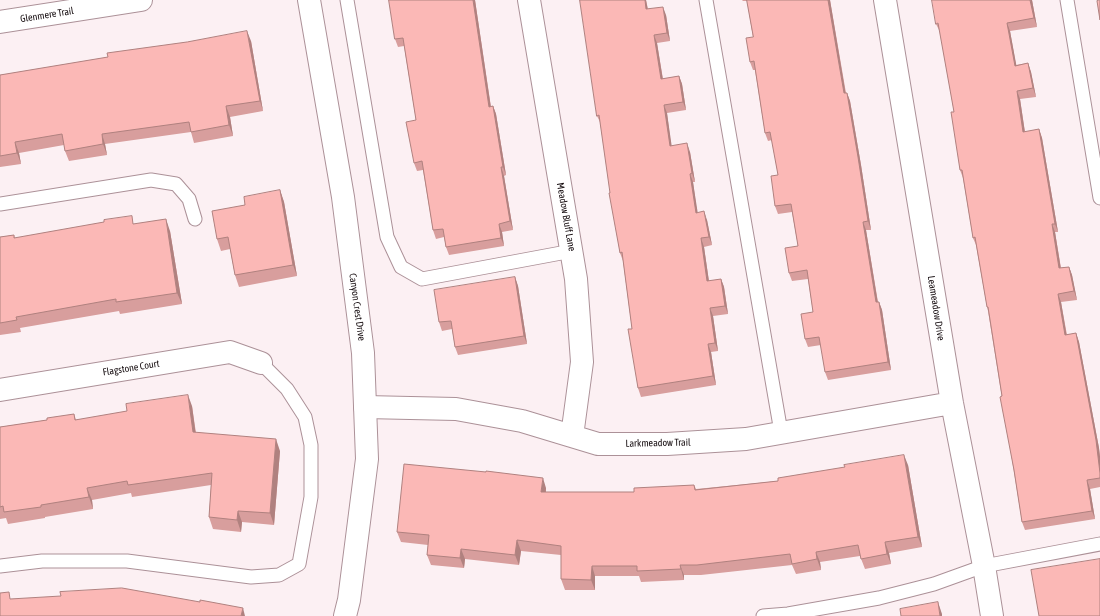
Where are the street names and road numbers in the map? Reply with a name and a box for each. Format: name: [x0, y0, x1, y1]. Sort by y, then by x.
street label: Glenmere Trail: [19, 5, 75, 25]
street label: Meadow Bluff Lane: [554, 182, 578, 252]
street label: Canyon Crest Drive: [346, 272, 368, 342]
street label: Leameadow Drive: [925, 275, 947, 341]
street label: Flagstone Court: [102, 358, 160, 378]
street label: Larkmeadow Trail: [625, 436, 691, 450]

